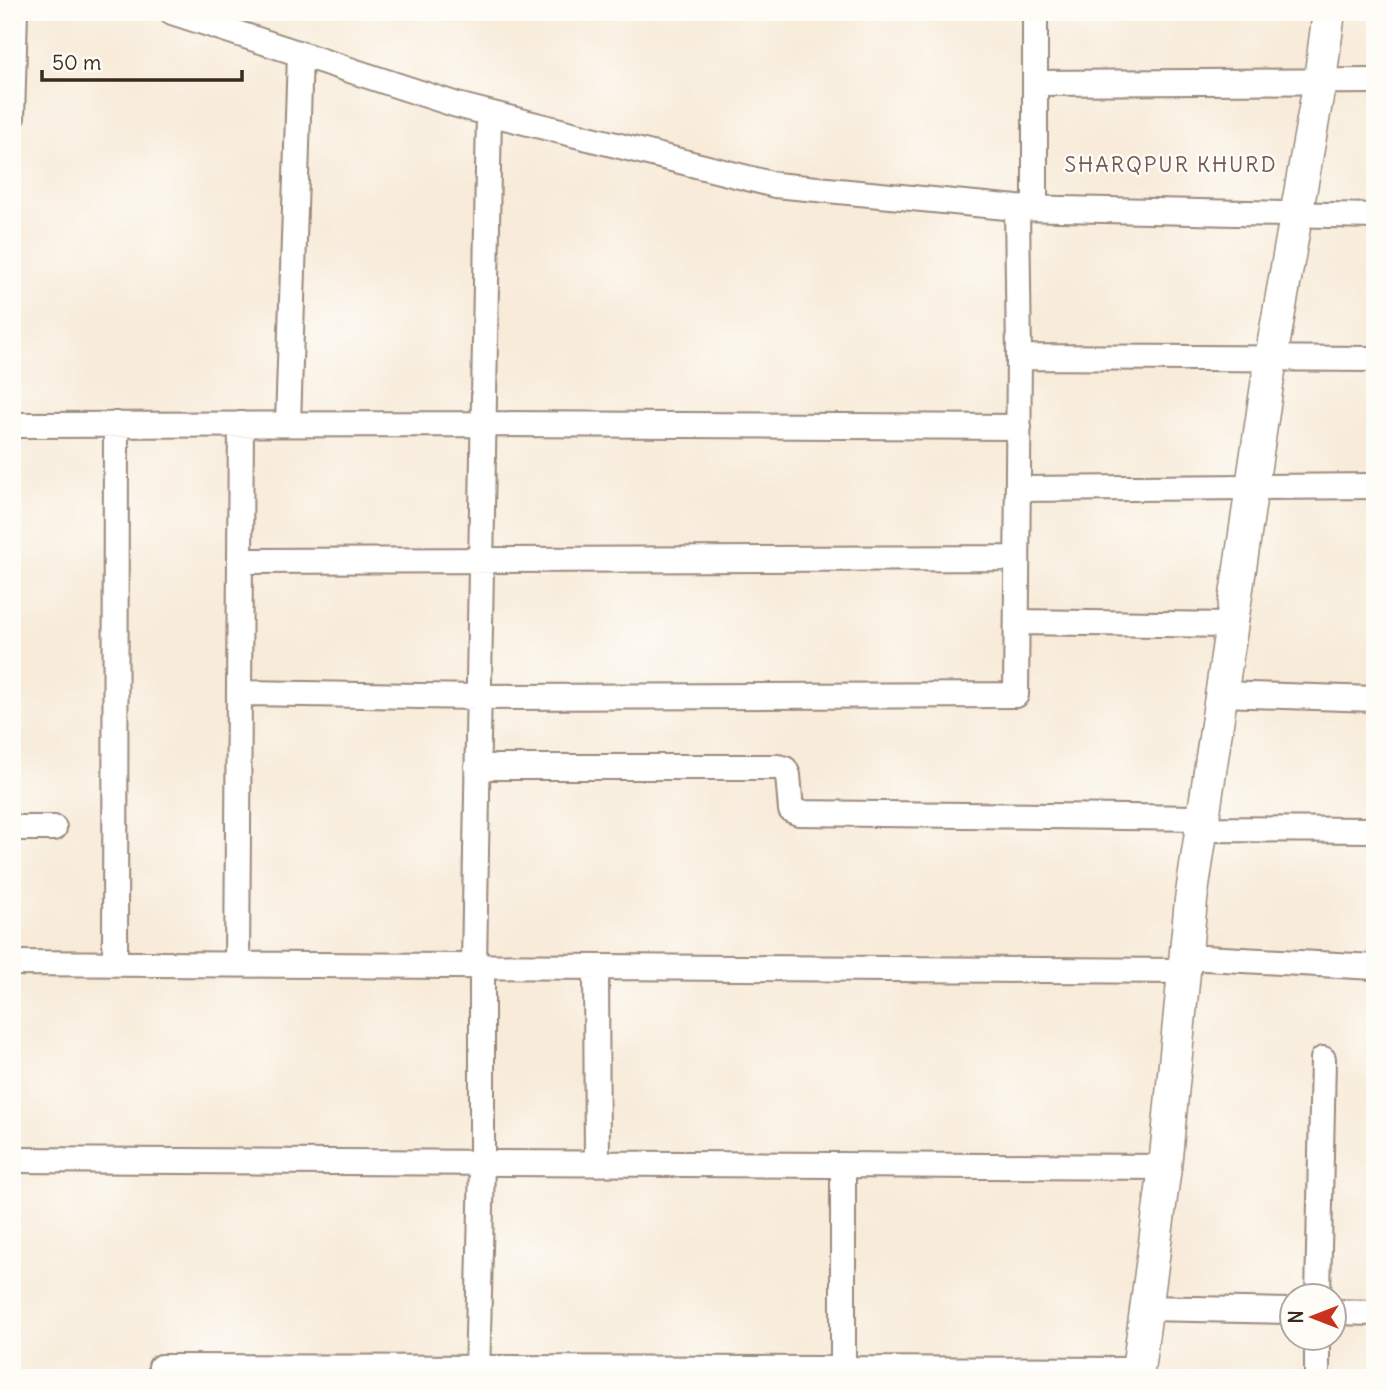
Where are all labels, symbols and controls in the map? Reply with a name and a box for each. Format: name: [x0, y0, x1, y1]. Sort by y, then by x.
scale bar: [42, 38, 242, 82]
text: 50 m: [52, 49, 101, 76]
district label: SHARQPUR KHURD: [1064, 151, 1278, 178]
north arrow: [1278, 1282, 1348, 1352]
text: N: [1284, 1310, 1308, 1324]

